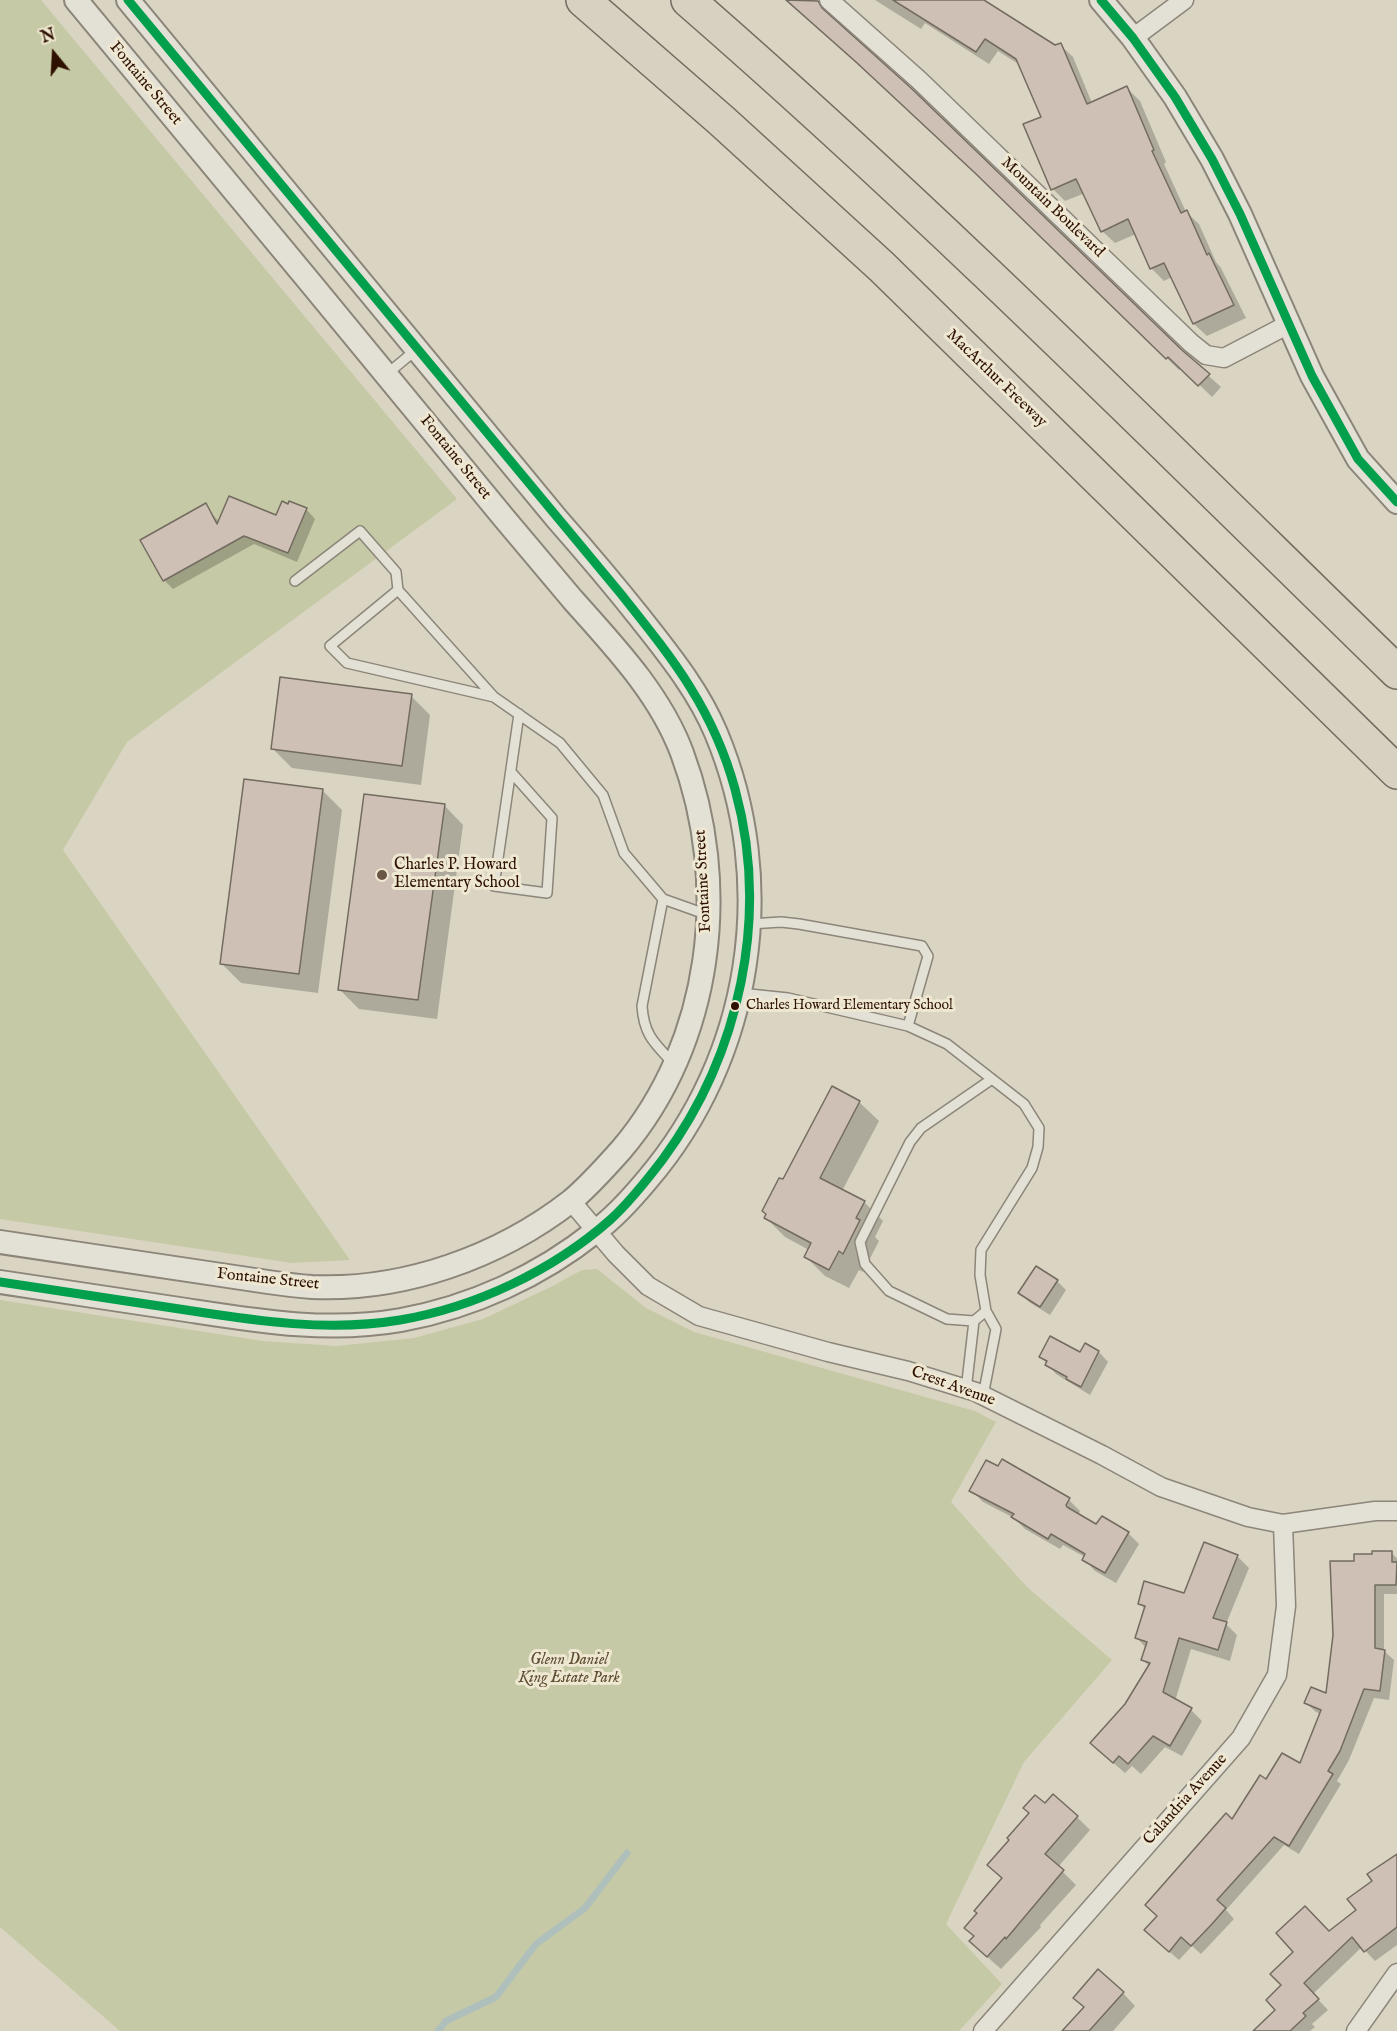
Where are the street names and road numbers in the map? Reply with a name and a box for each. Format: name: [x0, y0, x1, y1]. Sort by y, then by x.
street label: Fontaine Street: [105, 38, 185, 130]
street label: Mountain Boulevard: [996, 154, 1108, 262]
street label: MacArthur Freeway: [942, 326, 1050, 432]
street label: Fontaine Street: [415, 412, 495, 504]
street label: Fontaine Street: [692, 829, 716, 933]
street label: Fontaine Street: [216, 1265, 320, 1295]
street label: Crest Avenue: [908, 1363, 998, 1411]
street label: Calandria Avenue: [1140, 1750, 1232, 1850]

